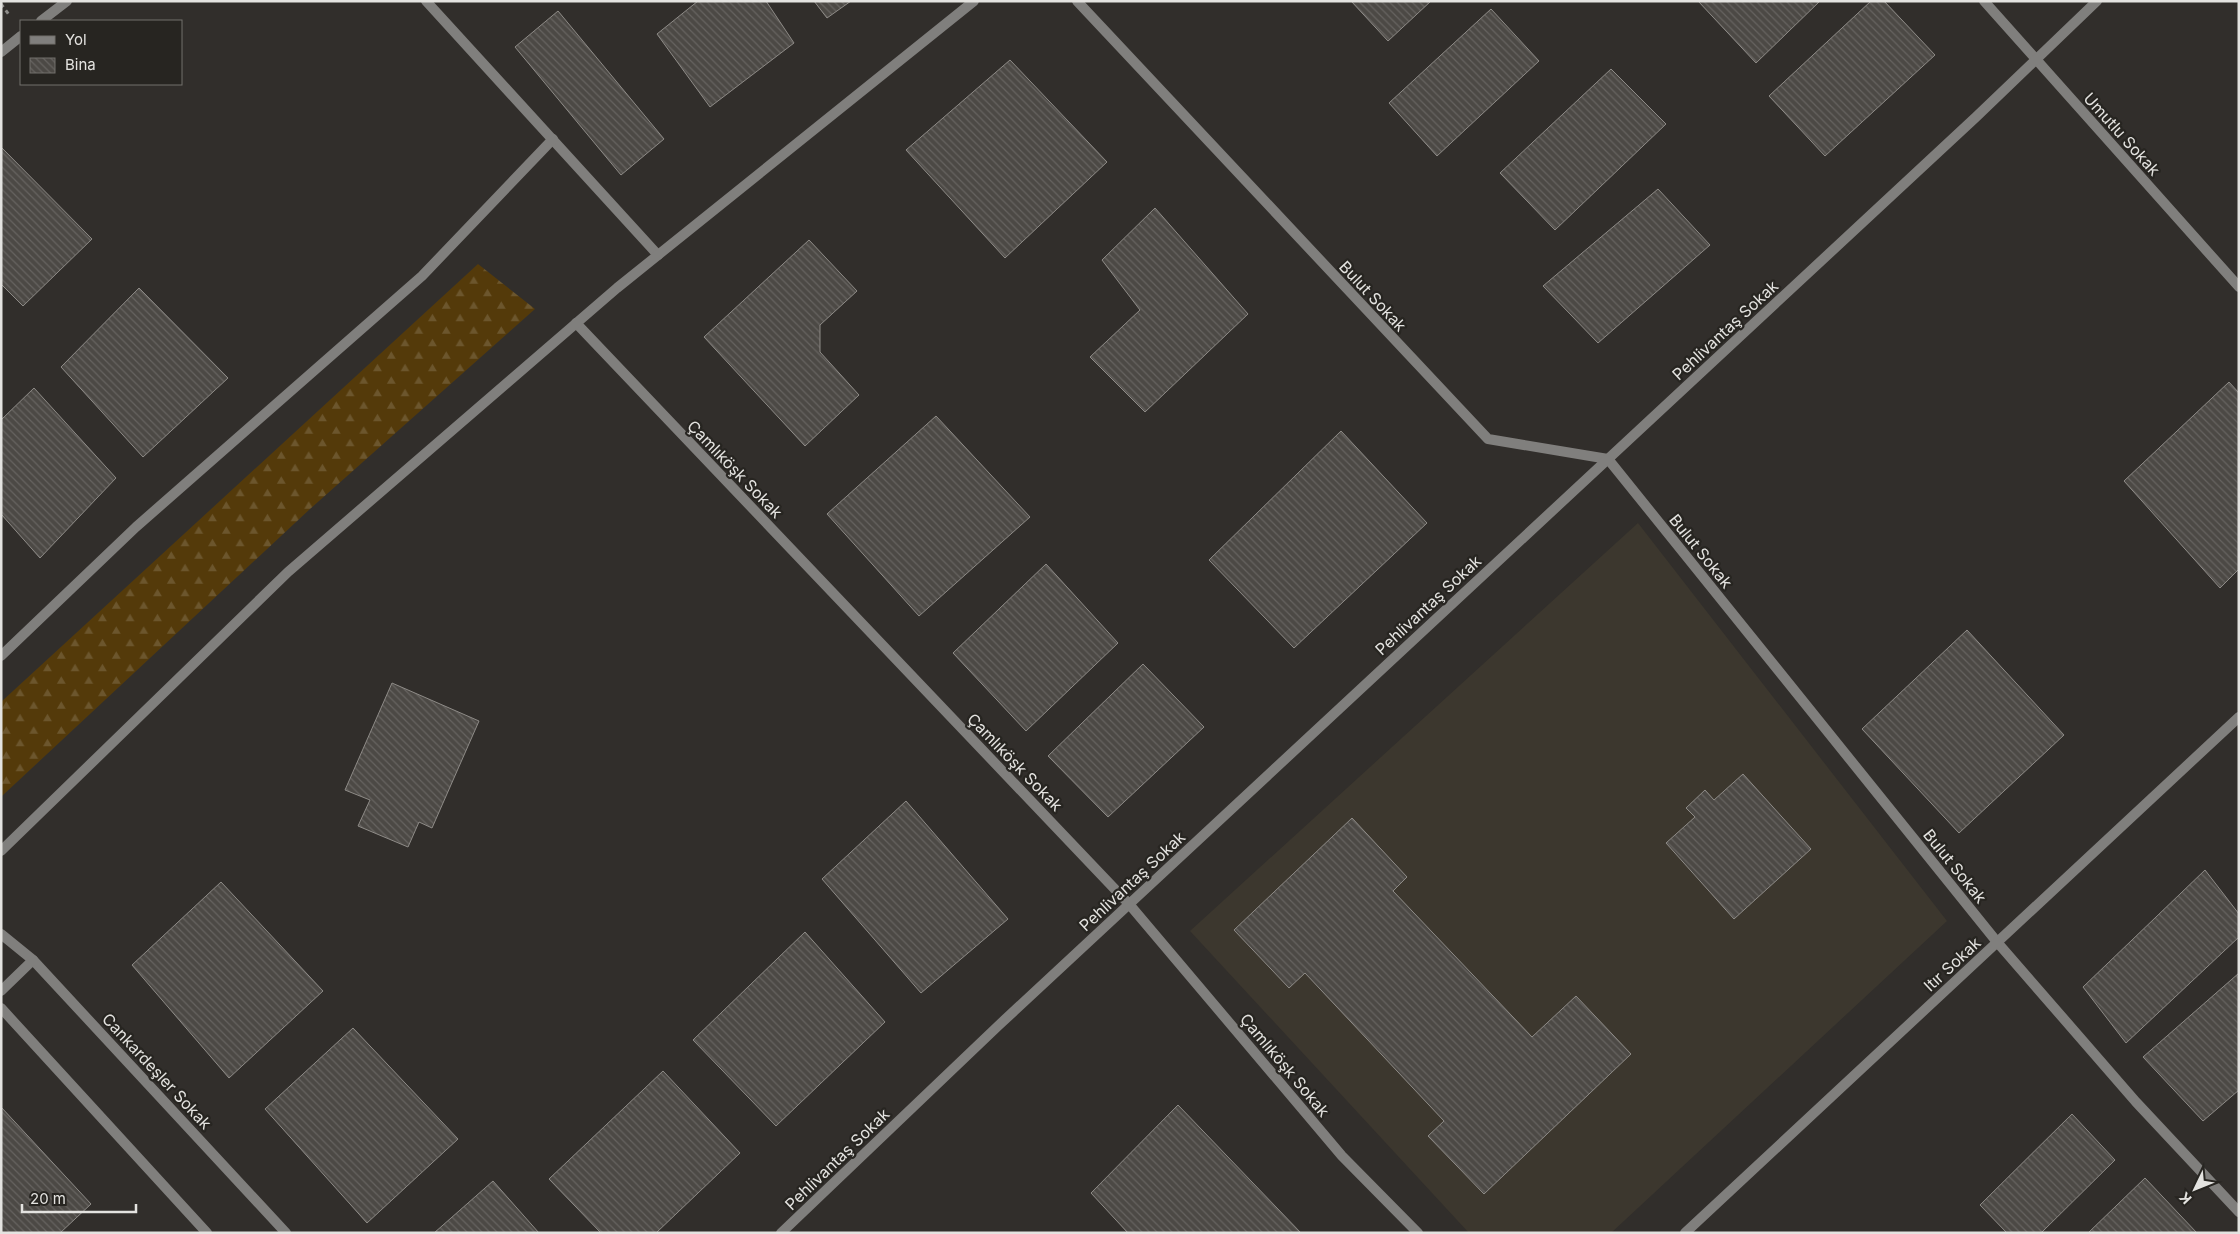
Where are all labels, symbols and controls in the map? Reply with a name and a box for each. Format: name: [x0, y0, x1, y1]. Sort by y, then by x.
legend: [20, 20, 182, 85]
text: Yol: [65, 30, 87, 49]
text: Bina: [65, 55, 96, 74]
street label: Umutlu Sokak: [2079, 88, 2165, 180]
street label: Bulut Sokak: [1335, 256, 1411, 336]
street label: Pehlivantaş Sokak: [1668, 276, 1782, 384]
street label: Çamlıköşk Sokak: [683, 416, 787, 522]
street label: Bulut Sokak: [1665, 510, 1737, 592]
street label: Pehlivantaş Sokak: [1371, 551, 1485, 659]
street label: Çamlıköşk Sokak: [963, 709, 1067, 815]
street label: Bulut Sokak: [1919, 825, 1991, 907]
street label: Pehlivantaş Sokak: [1075, 827, 1189, 935]
street label: Itır Sokak: [1919, 932, 1985, 995]
street label: Cankardeşler Sokak: [98, 1009, 216, 1133]
street label: Çamlıköşk Sokak: [1236, 1009, 1334, 1121]
street label: Pehlivantaş Sokak: [781, 1104, 894, 1214]
north arrow: [2170, 1164, 2220, 1214]
scale bar: [22, 1182, 136, 1214]
text: 20 m: [30, 1189, 66, 1208]
text: K: [2175, 1189, 2195, 1208]

